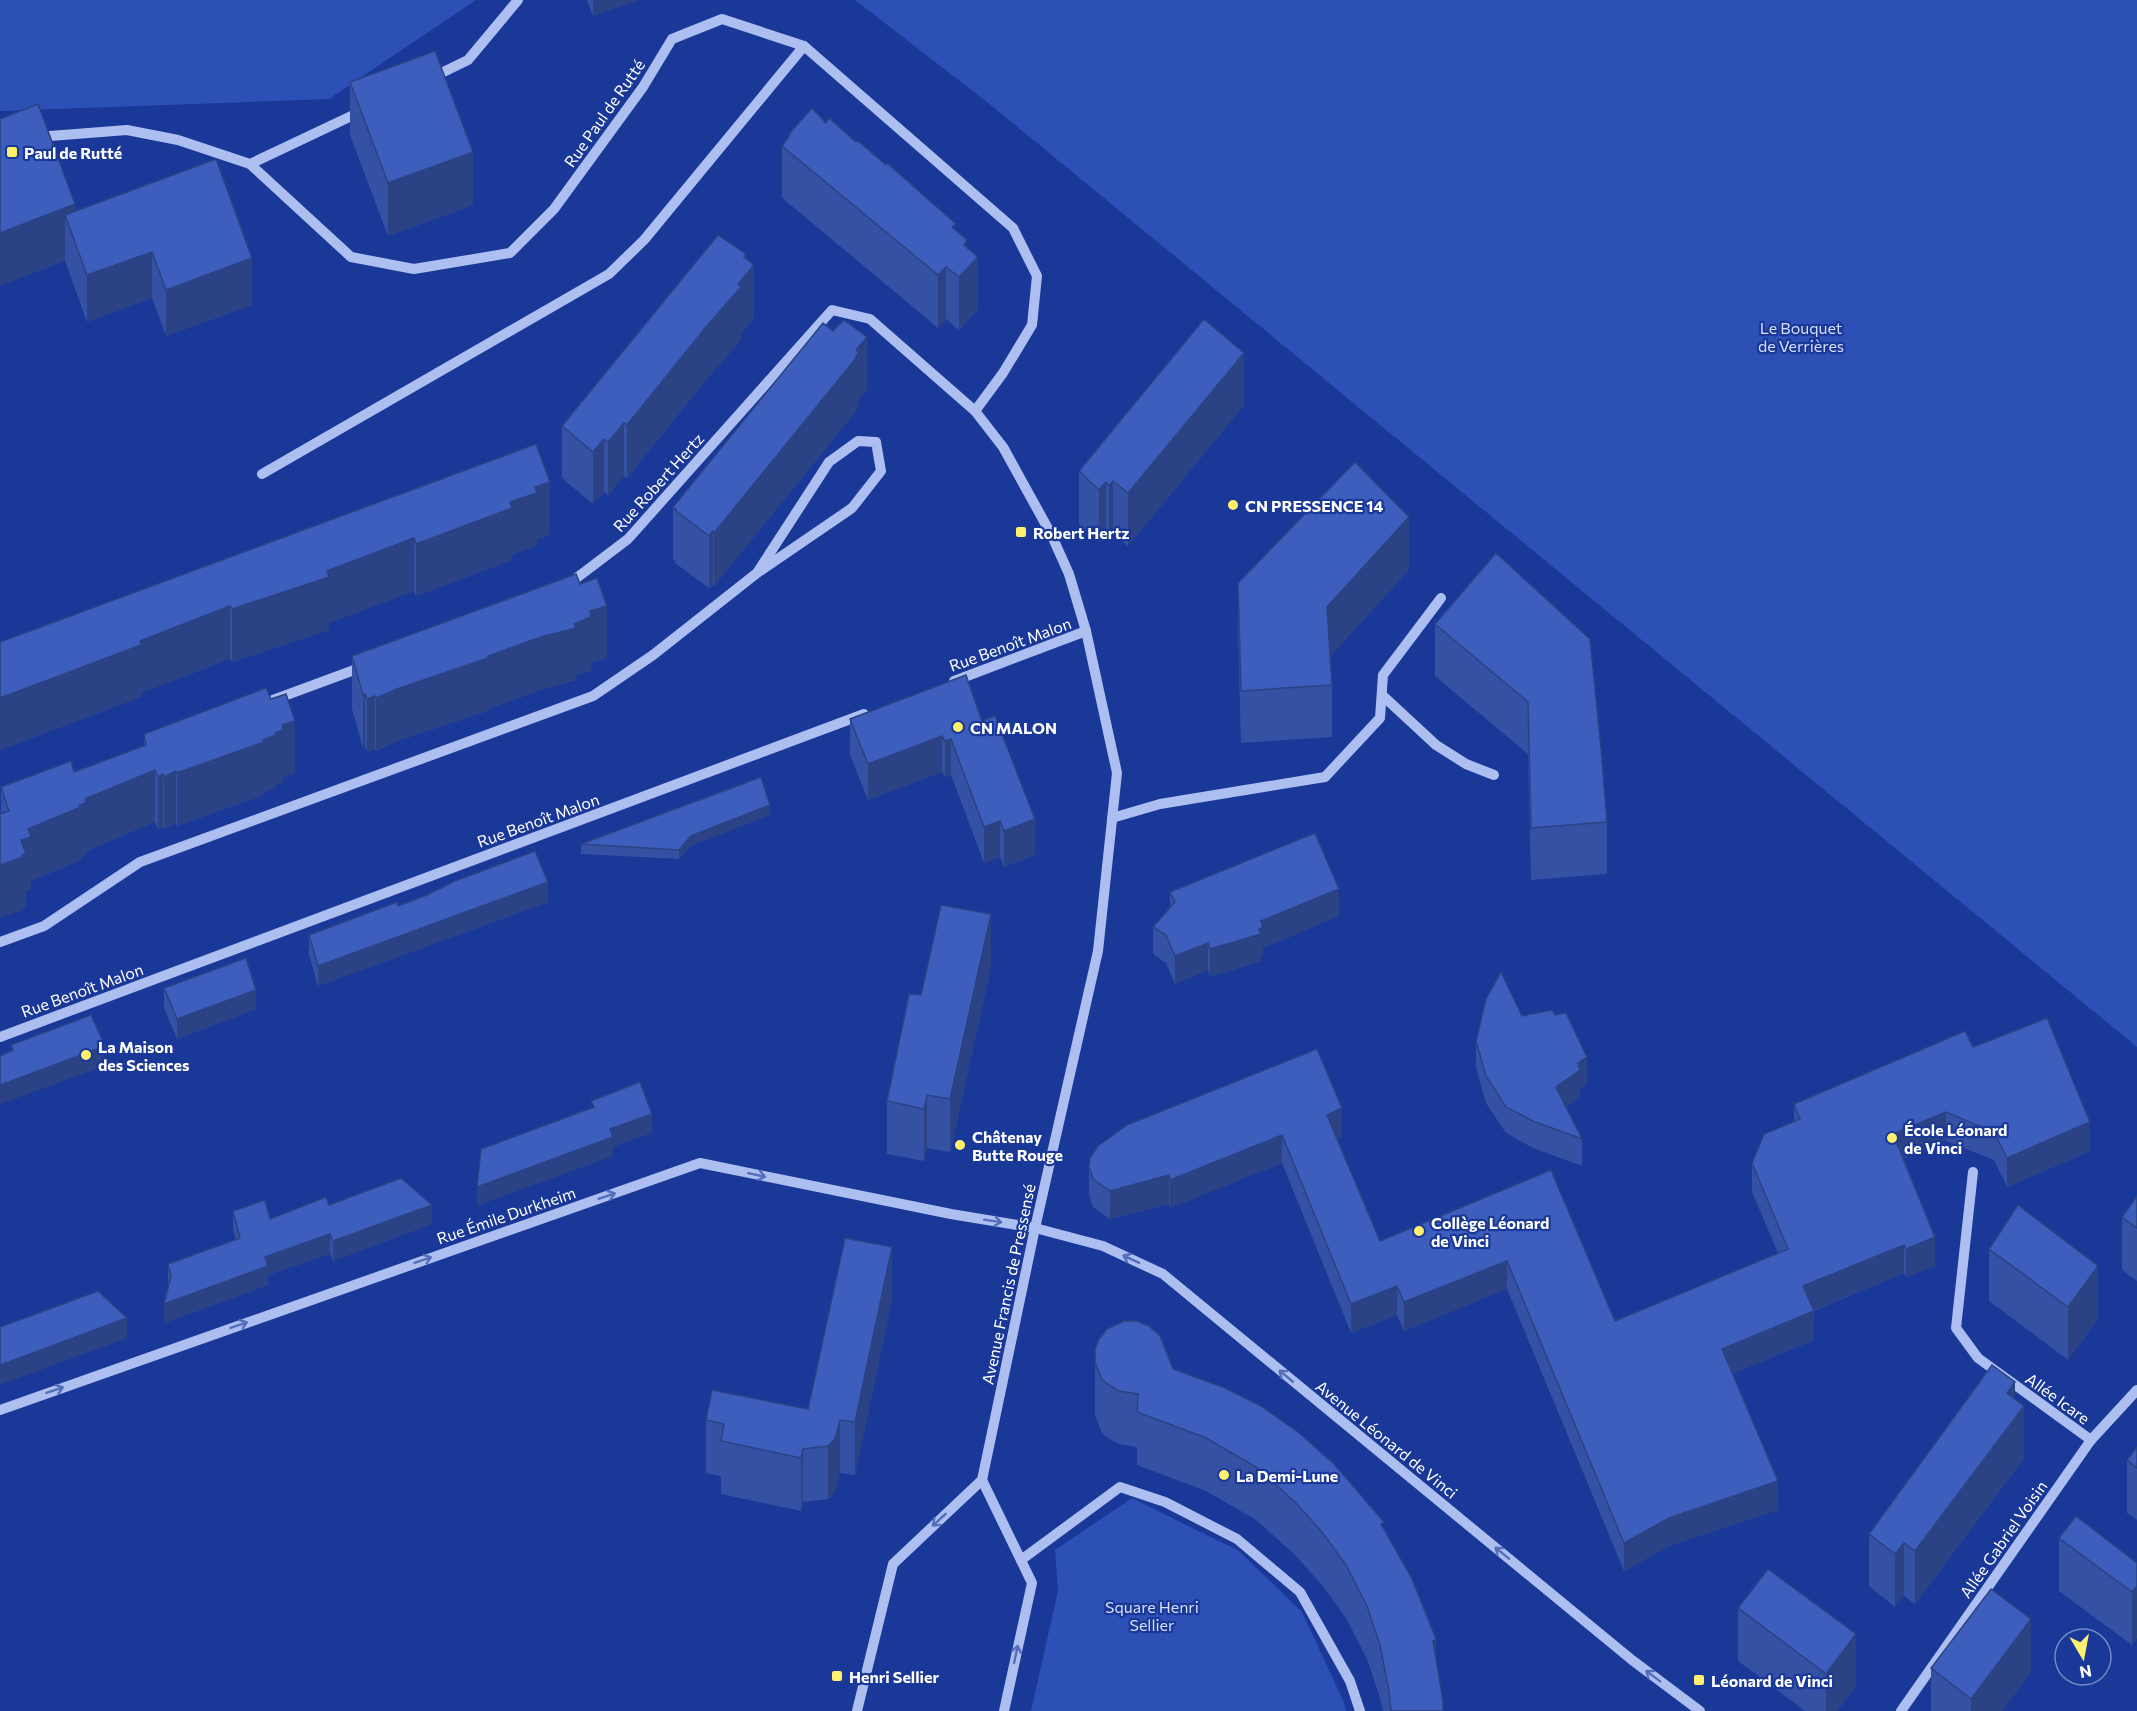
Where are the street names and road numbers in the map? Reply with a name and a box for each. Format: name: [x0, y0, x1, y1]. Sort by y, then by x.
street label: Rue Paul de Rutté: [560, 55, 648, 171]
street label: Rue Robert Hertz: [609, 429, 707, 535]
street label: Rue Benoît Malon: [946, 613, 1074, 675]
street label: Rue Benoît Malon: [474, 789, 602, 851]
street label: Rue Benoît Malon: [18, 959, 146, 1021]
street label: Rue Émile Durkheim: [434, 1182, 578, 1248]
street label: Avenue Francis de Pressensé: [977, 1182, 1039, 1386]
street label: Allée Icare: [2022, 1368, 2094, 1428]
street label: Avenue Léonard de Vinci: [1312, 1376, 1462, 1502]
street label: Allée Gabriel Voisin: [1955, 1477, 2051, 1601]

